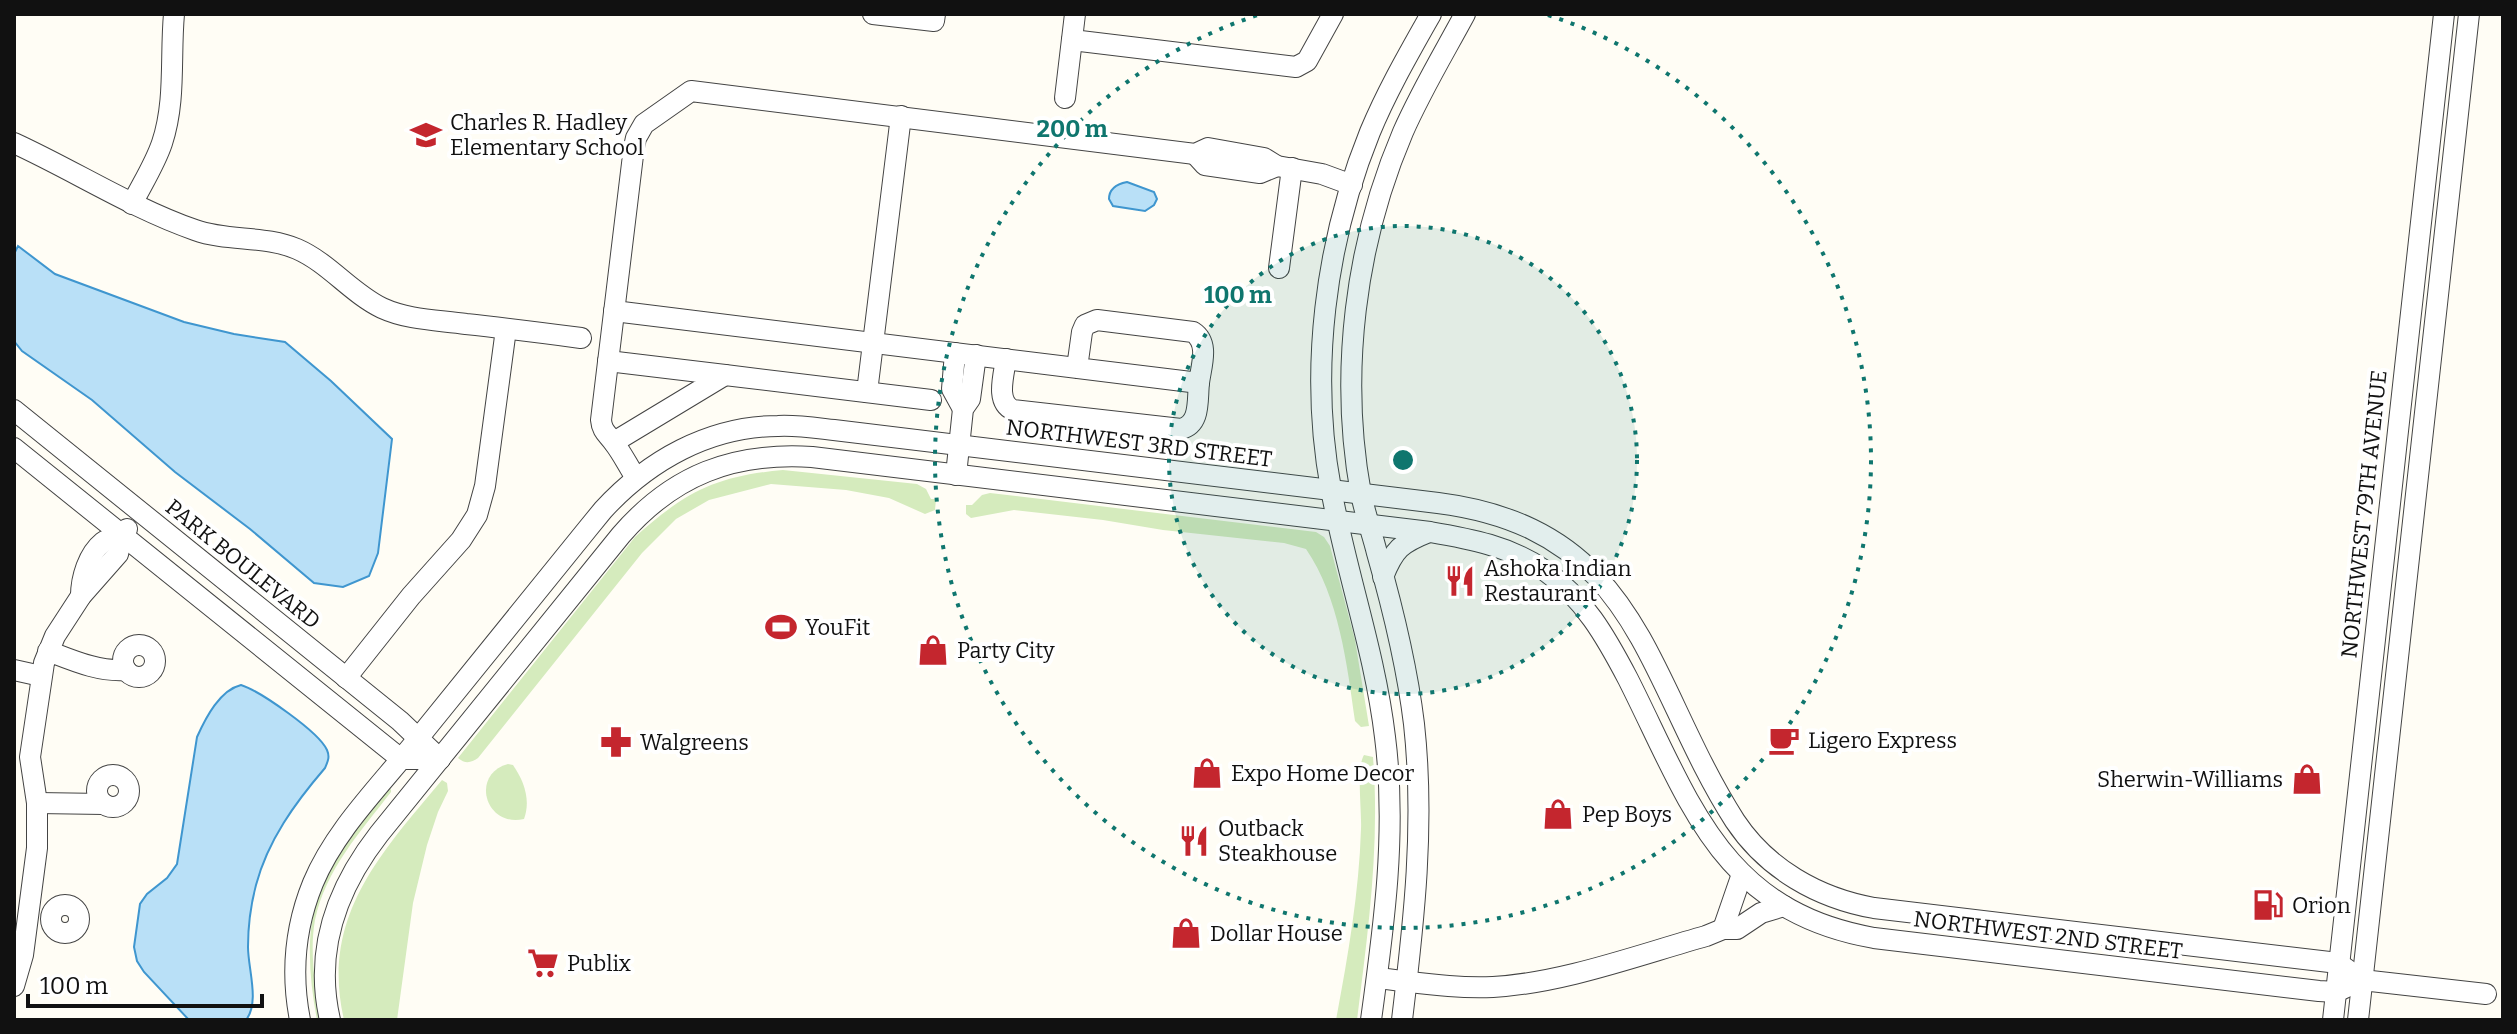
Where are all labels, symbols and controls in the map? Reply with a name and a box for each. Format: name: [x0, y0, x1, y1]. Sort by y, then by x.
place label: Charles R. Hadley Elementary School: [450, 109, 644, 161]
text: 200 m: [1036, 115, 1108, 143]
school or university icon: Charles R. Hadley Elementary School: [409, 118, 443, 152]
text: 100 m: [1204, 281, 1272, 309]
street label: NORTHWEST 79TH AVENUE: [2335, 369, 2393, 659]
street label: NORTHWEST 3RD STREET: [1005, 413, 1274, 473]
centre of rings: [1389, 446, 1417, 474]
street label: PARK BOULEVARD: [160, 493, 326, 635]
place label: Ashoka Indian Restaurant: [1484, 555, 1631, 607]
restaurant icon: Ashoka Indian Restaurant: [1443, 564, 1477, 598]
sports icon: YouFit: [764, 610, 798, 644]
place label: YouFit: [805, 614, 870, 641]
shop icon: Party City: [916, 633, 950, 667]
place label: Party City: [957, 637, 1055, 664]
cafe icon: Ligero Express: [1767, 723, 1801, 757]
pharmacy icon: Walgreens: [599, 725, 633, 759]
place label: Ligero Express: [1808, 727, 1957, 754]
place label: Walgreens: [640, 729, 749, 756]
shop icon: Expo Home Decor: [1190, 756, 1224, 790]
place label: Expo Home Decor: [1231, 760, 1414, 787]
shop icon: Sherwin-Williams: [2290, 762, 2324, 796]
place label: Sherwin-Williams: [2097, 766, 2283, 793]
shop icon: Pep Boys: [1541, 797, 1575, 831]
place label: Pep Boys: [1582, 801, 1672, 828]
place label: Outback Steakhouse: [1218, 815, 1337, 867]
restaurant icon: Outback Steakhouse: [1177, 824, 1211, 858]
fuel station icon: Orion: [2251, 888, 2285, 922]
place label: Orion: [2292, 892, 2351, 919]
street label: NORTHWEST 2ND STREET: [1912, 905, 2184, 965]
shop icon: Dollar House: [1169, 916, 1203, 950]
place label: Dollar House: [1210, 920, 1343, 947]
supermarket icon: Publix: [526, 946, 560, 980]
place label: Publix: [567, 950, 631, 977]
scale bar: [28, 958, 262, 1008]
text: 100 m: [40, 972, 108, 1000]

